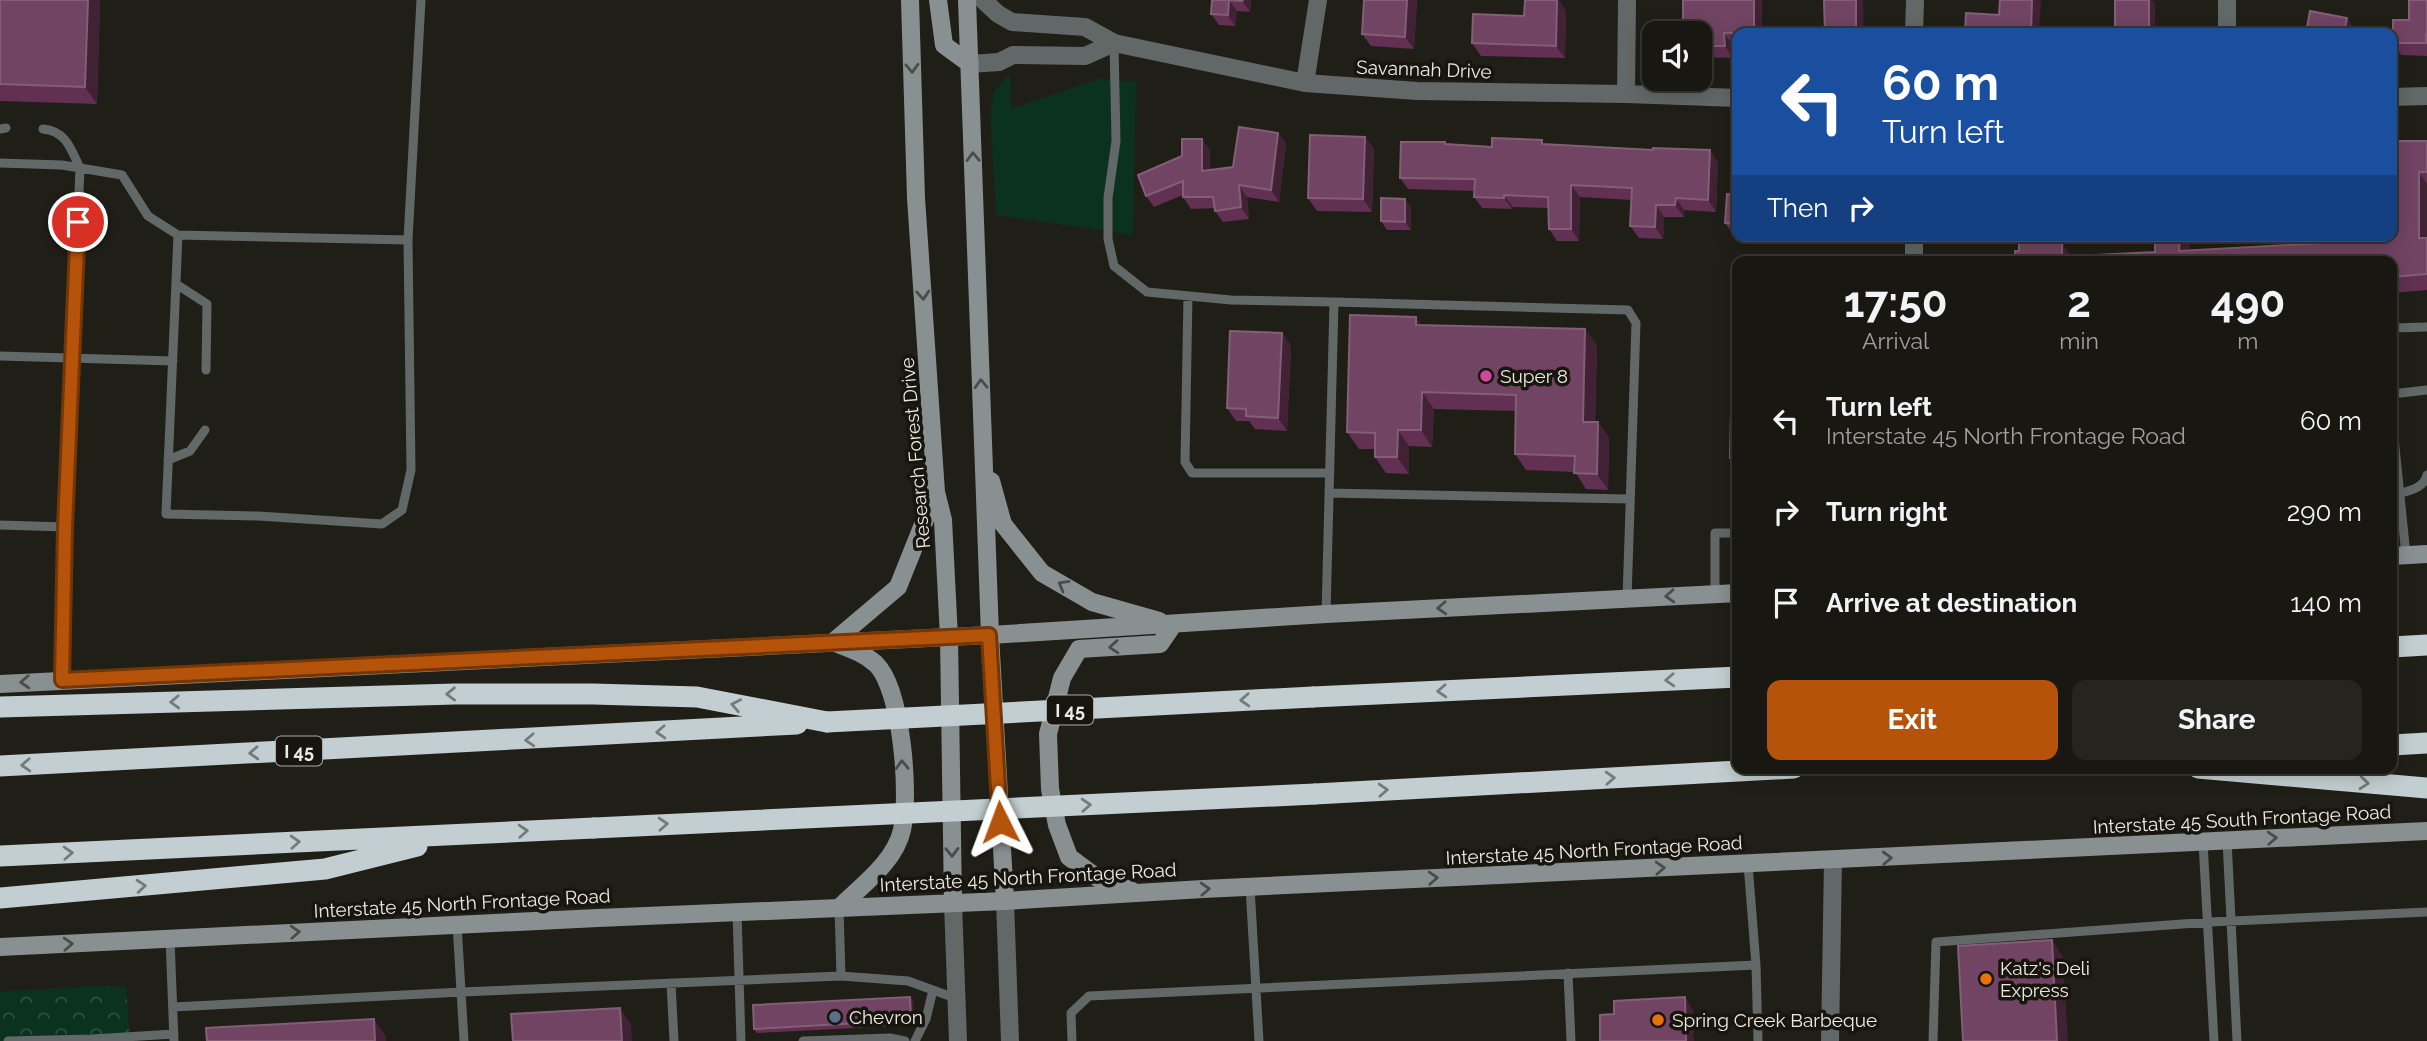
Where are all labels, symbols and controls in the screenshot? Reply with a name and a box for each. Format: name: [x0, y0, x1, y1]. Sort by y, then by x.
map controls: [1642, 21, 1712, 91]
button: sound: [1642, 21, 1712, 91]
text: 60 m: [1882, 54, 1999, 111]
street label: Savannah Drive: [1356, 56, 1492, 82]
icon: left: [1767, 56, 1858, 147]
one-way arrow: [905, 63, 920, 74]
text: Turn left: [1882, 113, 2004, 150]
one-way arrow: [965, 151, 980, 162]
icon: right: [1842, 189, 1880, 227]
pin: [48, 192, 108, 252]
text: Then: [1767, 193, 1828, 223]
icon: arrive: [59, 203, 97, 241]
text: 17:50: [1844, 278, 1948, 327]
text: 2: [2067, 278, 2091, 327]
text: 490: [2211, 278, 2285, 327]
one-way arrow: [915, 290, 930, 301]
text: Arrival: [1862, 327, 1929, 354]
text: min: [2059, 327, 2099, 354]
text: m: [2237, 327, 2258, 354]
street label: Research Forest Drive: [896, 357, 934, 549]
place label: Super 8: [1500, 365, 1568, 387]
marker: Super 8: [1478, 368, 1494, 384]
one-way arrow: [974, 379, 989, 390]
text: Turn left: [1826, 392, 1932, 422]
icon: left: [1767, 402, 1805, 440]
text: 60 m: [2300, 406, 2362, 436]
text: Interstate 45 North Frontage Road: [1826, 422, 2186, 449]
icon: right: [1767, 493, 1805, 531]
text: Turn right: [1826, 497, 1947, 527]
text: 290 m: [2287, 497, 2362, 527]
one-way arrow: [1058, 580, 1071, 593]
icon: arrive: [1767, 584, 1805, 622]
text: Arrive at destination: [1826, 588, 2077, 618]
text: 140 m: [2290, 588, 2362, 618]
one-way arrow: [1664, 589, 1675, 604]
one-way arrow: [1437, 600, 1448, 615]
one-way arrow: [1109, 639, 1120, 654]
one-way arrow: [1664, 673, 1675, 688]
one-way arrow: [19, 675, 30, 690]
button: Exit: [1767, 680, 2058, 760]
button: Share: [2072, 680, 2362, 760]
one-way arrow: [1437, 683, 1448, 698]
one-way arrow: [446, 687, 457, 702]
one-way arrow: [1239, 693, 1250, 708]
one-way arrow: [169, 694, 180, 709]
road number: I 45: [1047, 696, 1093, 724]
one-way arrow: [730, 698, 742, 713]
one-way arrow: [655, 725, 666, 740]
one-way arrow: [524, 732, 535, 747]
road number: I 45: [276, 736, 322, 766]
one-way arrow: [248, 746, 259, 761]
one-way arrow: [21, 757, 32, 772]
one-way arrow: [895, 759, 910, 770]
one-way arrow: [1605, 771, 1616, 786]
one-way arrow: [2358, 775, 2369, 790]
one-way arrow: [1378, 783, 1389, 798]
position arrow: [963, 785, 1037, 859]
one-way arrow: [1080, 797, 1091, 812]
street label: Interstate 45 South Frontage Road: [2092, 800, 2392, 838]
one-way arrow: [657, 817, 668, 832]
one-way arrow: [517, 824, 528, 839]
one-way arrow: [2266, 830, 2277, 845]
street label: Interstate 45 North Frontage Road: [1445, 831, 1743, 869]
one-way arrow: [290, 835, 301, 850]
one-way arrow: [63, 845, 74, 860]
one-way arrow: [944, 848, 960, 858]
one-way arrow: [1882, 850, 1893, 865]
street label: Interstate 45 North Frontage Road: [879, 858, 1177, 896]
one-way arrow: [1655, 860, 1666, 875]
one-way arrow: [1427, 871, 1438, 886]
one-way arrow: [136, 879, 147, 894]
one-way arrow: [1200, 881, 1211, 896]
street label: Interstate 45 North Frontage Road: [313, 884, 611, 922]
one-way arrow: [290, 925, 301, 940]
one-way arrow: [63, 936, 74, 951]
place label: Katz's Deli Express: [2000, 957, 2090, 1001]
marker: Katz's Deli Express: [1978, 971, 1994, 987]
place label: Chevron: [849, 1006, 923, 1028]
marker: Chevron: [827, 1009, 843, 1025]
place label: Spring Creek Barbeque: [1672, 1009, 1877, 1031]
marker: Spring Creek Barbeque: [1650, 1012, 1666, 1028]

